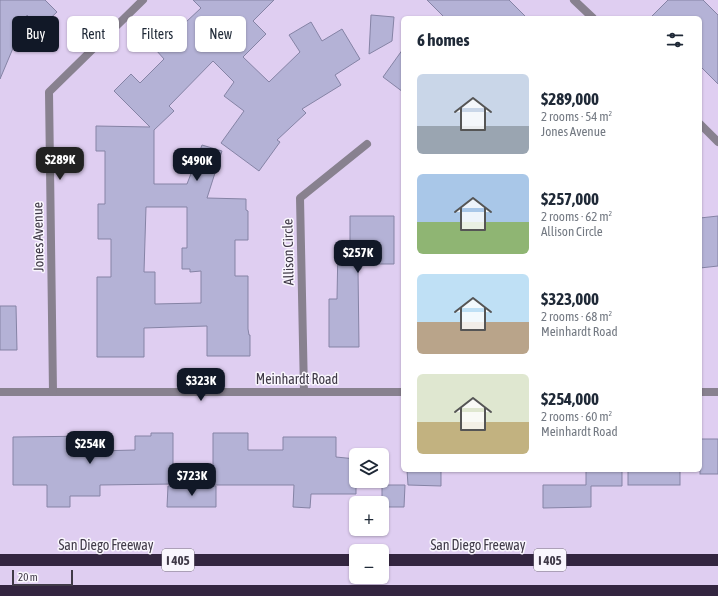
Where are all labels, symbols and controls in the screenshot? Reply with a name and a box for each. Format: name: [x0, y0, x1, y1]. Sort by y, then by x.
chip: Buy: [12, 16, 59, 52]
chip: Rent: [67, 16, 119, 52]
chip: Filters: [127, 16, 187, 52]
chip: New: [195, 16, 246, 52]
icon: filters: [664, 29, 686, 51]
text: 6 homes: [417, 30, 470, 50]
text: $289,000: [541, 89, 599, 109]
icon: home: [449, 90, 497, 138]
text: 2 rooms · 54 m²: [541, 109, 612, 124]
text: Jones Avenue: [541, 124, 606, 139]
pin: $289K: [32, 147, 88, 181]
pin: $490K: [169, 148, 225, 182]
text: $289K: [45, 152, 75, 167]
text: $490K: [182, 153, 212, 168]
text: $257,000: [541, 189, 599, 209]
icon: home: [449, 190, 497, 238]
street label: Jones Avenue: [29, 202, 47, 272]
text: 2 rooms · 62 m²: [541, 209, 612, 224]
street label: Allison Circle: [279, 219, 297, 285]
text: Allison Circle: [541, 224, 603, 239]
pin: $257K: [330, 240, 386, 274]
text: $257K: [343, 245, 373, 260]
text: $323,000: [541, 289, 599, 309]
icon: home: [449, 290, 497, 338]
text: 2 rooms · 68 m²: [541, 309, 612, 324]
text: Meinhardt Road: [541, 324, 618, 339]
pin: $323K: [173, 368, 229, 402]
street label: Meinhardt Road: [256, 371, 338, 387]
text: $323K: [186, 373, 216, 388]
text: $254,000: [541, 389, 599, 409]
icon: home: [449, 390, 497, 438]
text: 2 rooms · 60 m²: [541, 409, 612, 424]
text: Meinhardt Road: [541, 424, 618, 439]
pin: $254K: [62, 431, 118, 465]
text: $254K: [75, 436, 105, 451]
map controls: [349, 448, 389, 584]
button: layers: [349, 448, 389, 488]
pin: $723K: [164, 463, 220, 497]
text: $723K: [177, 468, 207, 483]
button: +: [349, 496, 389, 536]
street label: San Diego Freeway: [58, 537, 154, 553]
street label: San Diego Freeway: [430, 537, 526, 553]
button: −: [349, 544, 389, 584]
road number: I 405: [162, 549, 194, 571]
road number: I 405: [534, 549, 566, 571]
scale bar: [12, 568, 73, 587]
text: 20 m: [18, 571, 38, 583]

